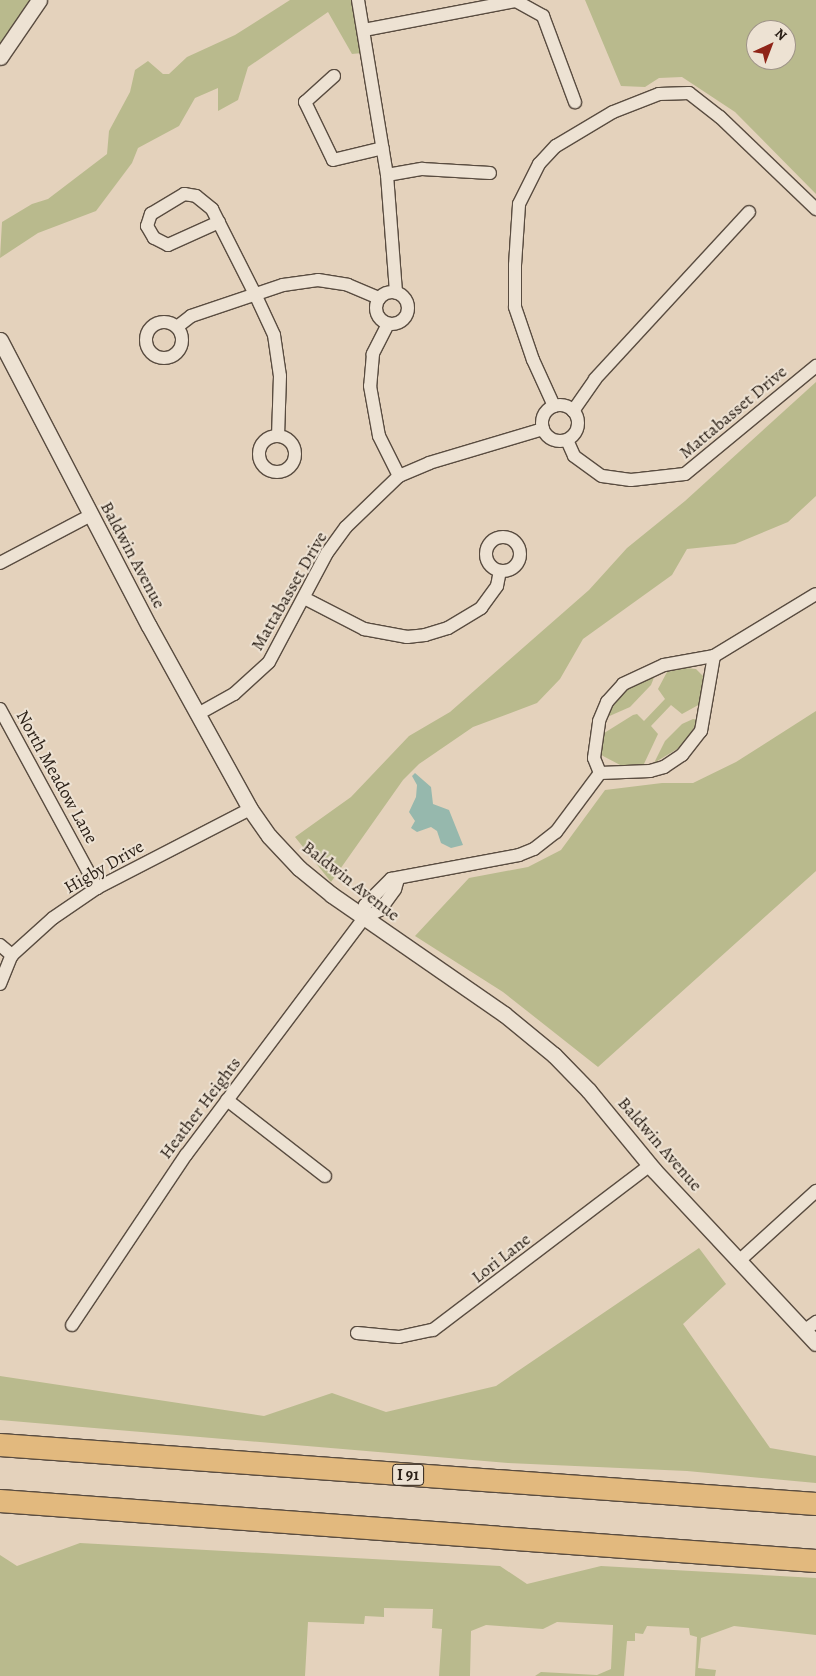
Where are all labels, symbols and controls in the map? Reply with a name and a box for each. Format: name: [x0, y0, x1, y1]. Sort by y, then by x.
north arrow: [746, 20, 796, 70]
text: N: [771, 24, 791, 45]
street label: Mattabasset Drive: [675, 361, 791, 463]
street label: Baldwin Avenue: [96, 498, 170, 612]
street label: Mattabasset Drive: [246, 528, 332, 654]
street label: North Meadow Lane: [11, 707, 103, 847]
street label: Higby Drive: [60, 836, 148, 898]
street label: Baldwin Avenue: [298, 836, 404, 926]
street label: Heather Heights: [155, 1053, 245, 1163]
street label: Baldwin Avenue: [613, 1092, 707, 1196]
street label: Lori Lane: [467, 1228, 535, 1288]
road number: I 91: [392, 1462, 424, 1488]

